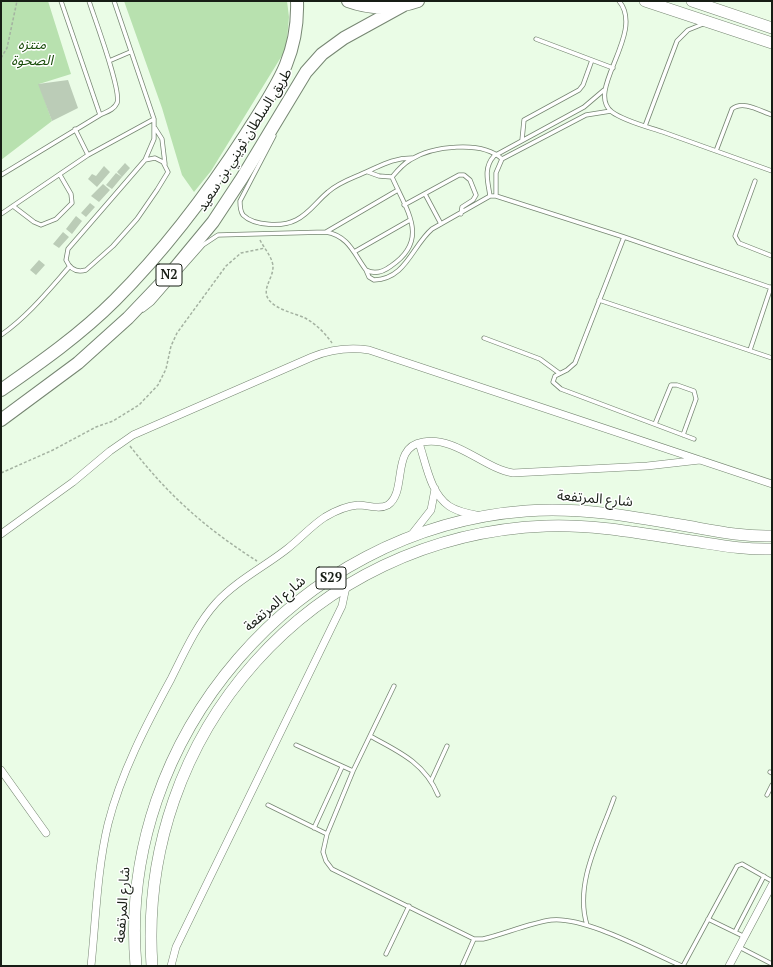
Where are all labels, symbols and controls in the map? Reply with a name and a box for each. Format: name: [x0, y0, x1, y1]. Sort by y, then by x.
park label: منتزه الصحوة: [11, 37, 53, 70]
street label: طريق السلطان ثويني بن سعيد: [194, 65, 296, 215]
road number: N2: [156, 264, 182, 286]
street label: شارع المرتفعة: [556, 487, 634, 511]
road number: S29: [316, 567, 346, 589]
street label: شارع المرتفعة: [241, 573, 309, 635]
street label: شارع المرتفعة: [112, 866, 134, 944]

